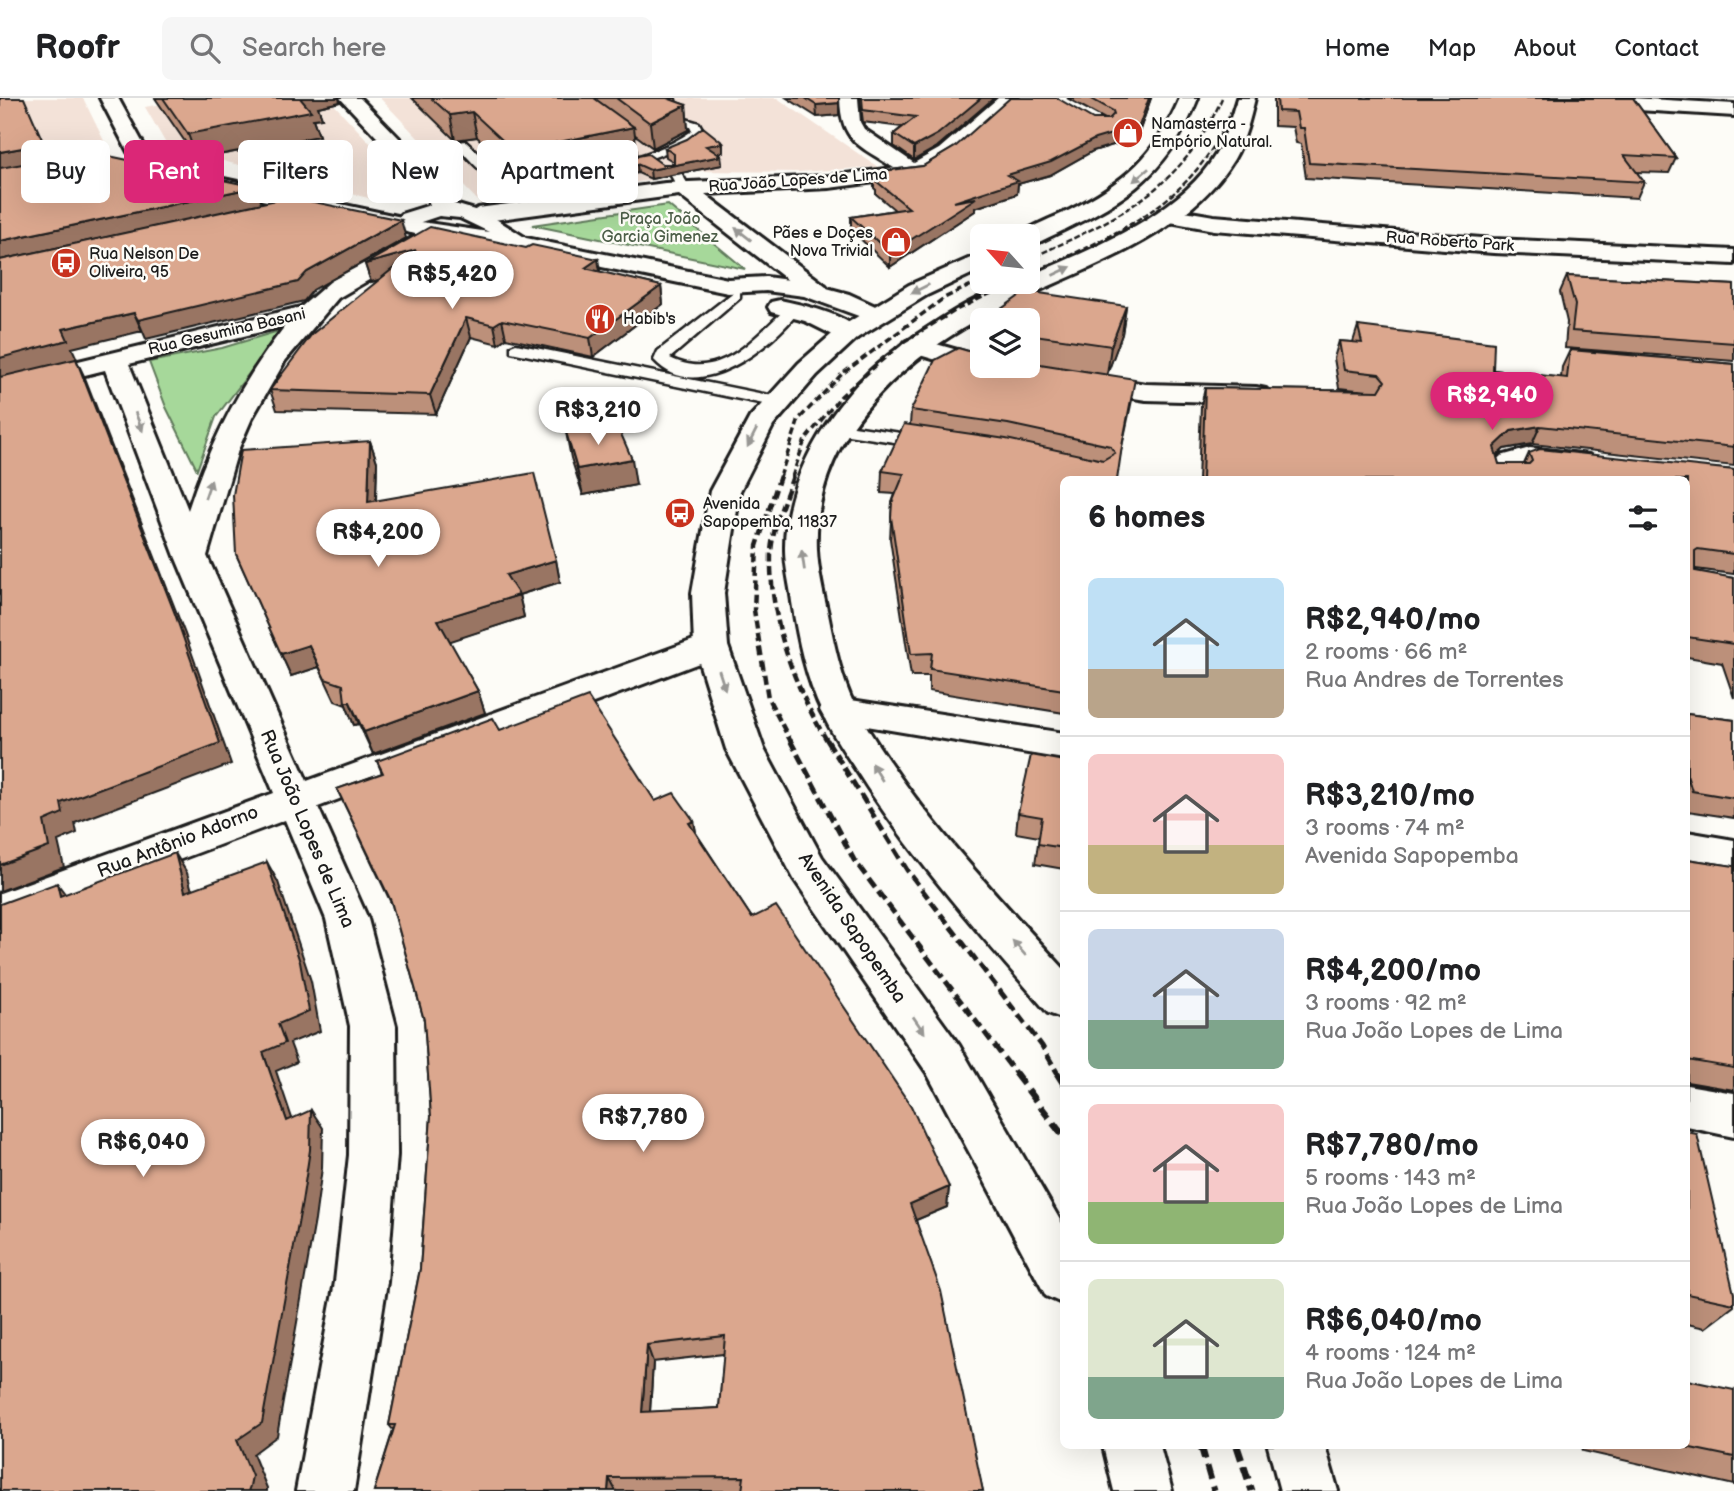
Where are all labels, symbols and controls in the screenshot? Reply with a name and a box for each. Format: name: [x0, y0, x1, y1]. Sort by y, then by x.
search box: [162, 17, 652, 80]
text: Roofr: [35, 28, 120, 68]
icon: search: [186, 29, 224, 67]
text: Search here: [242, 33, 386, 64]
text: Home: [1325, 34, 1390, 63]
text: Map: [1428, 34, 1476, 63]
text: About: [1514, 34, 1576, 63]
text: Contact: [1614, 34, 1699, 63]
place label: Namasterra - Empório Natural.: [1151, 115, 1272, 152]
shop icon: Namasterra - Empório Natural.: [1111, 116, 1145, 150]
chip: Buy: [21, 140, 110, 203]
chip: Rent: [124, 140, 224, 203]
chip: Filters: [238, 140, 353, 203]
chip: New: [367, 140, 463, 203]
chip: Apartment: [477, 140, 638, 203]
street label: Rua João Lopes de Lima: [708, 165, 888, 197]
one-way arrow: [1132, 167, 1150, 183]
park label: Praça João Garcia Gimenez: [602, 210, 719, 247]
place label: Pães e Doçes Nova Trivial: [772, 224, 873, 261]
north arrow: [970, 224, 1040, 294]
map controls: [970, 224, 1040, 378]
shop icon: Pães e Doçes Nova Trivial: [879, 225, 913, 259]
one-way arrow: [735, 227, 753, 242]
street label: Rua Roberto Park: [1385, 228, 1515, 256]
place label: Rua Nelson De Oliveira, 95: [89, 245, 200, 282]
bus stop icon: Rua Nelson De Oliveira, 95: [49, 246, 83, 280]
pin: R$5,420: [387, 252, 517, 311]
text: R$5,420: [407, 260, 497, 288]
one-way arrow: [1052, 265, 1073, 276]
one-way arrow: [910, 284, 930, 295]
restaurant icon: Habib's: [583, 302, 617, 336]
street label: Rua Gesumina Basani: [146, 305, 308, 359]
button: layers: [970, 308, 1040, 378]
place label: Habib's: [623, 310, 676, 329]
pin: R$2,940: [1427, 372, 1557, 432]
text: R$2,940: [1446, 381, 1538, 409]
pin: R$3,210: [533, 388, 663, 447]
text: R$3,210: [555, 396, 641, 424]
one-way arrow: [133, 412, 144, 433]
one-way arrow: [747, 428, 758, 448]
one-way arrow: [203, 479, 213, 500]
place label: Avenida Sapopemba, 11837: [703, 495, 837, 532]
bus stop icon: Avenida Sapopemba, 11837: [663, 496, 697, 530]
icon: filters: [1624, 499, 1662, 537]
text: 6 homes: [1088, 500, 1205, 536]
pin: R$4,200: [313, 510, 443, 569]
text: R$4,200: [332, 518, 424, 546]
one-way arrow: [797, 548, 808, 570]
text: R$2,940/mo: [1305, 602, 1481, 638]
icon: home: [1144, 606, 1228, 690]
text: 2 rooms · 66 m²: [1305, 638, 1467, 666]
text: Rua Andres de Torrentes: [1305, 666, 1564, 694]
one-way arrow: [718, 670, 728, 691]
street label: Rua João Lopes de Lima: [255, 726, 359, 932]
one-way arrow: [870, 762, 883, 781]
text: R$3,210/mo: [1305, 778, 1475, 814]
icon: home: [1144, 782, 1228, 866]
street label: Rua Antônio Adorno: [94, 801, 262, 883]
text: 3 rooms · 74 m²: [1305, 814, 1465, 842]
text: Avenida Sapopemba: [1305, 842, 1519, 870]
street label: Avenida Sapopemba: [793, 848, 911, 1008]
one-way arrow: [1012, 940, 1027, 957]
text: R$4,200/mo: [1305, 953, 1481, 989]
icon: home: [1144, 957, 1228, 1041]
text: 3 rooms · 92 m²: [1305, 989, 1467, 1017]
one-way arrow: [912, 1016, 926, 1034]
text: Rua João Lopes de Lima: [1305, 1017, 1563, 1045]
pin: R$7,780: [578, 1094, 708, 1154]
text: R$7,780: [598, 1103, 688, 1131]
pin: R$6,040: [78, 1119, 208, 1179]
text: R$6,040: [97, 1128, 189, 1156]
text: R$7,780/mo: [1305, 1128, 1479, 1164]
icon: home: [1144, 1132, 1228, 1216]
text: 5 rooms · 143 m²: [1305, 1164, 1476, 1192]
text: Rua João Lopes de Lima: [1305, 1192, 1563, 1220]
text: R$6,040/mo: [1305, 1303, 1482, 1339]
icon: home: [1144, 1307, 1228, 1391]
text: 4 rooms · 124 m²: [1305, 1339, 1476, 1367]
text: Rua João Lopes de Lima: [1305, 1367, 1563, 1395]

